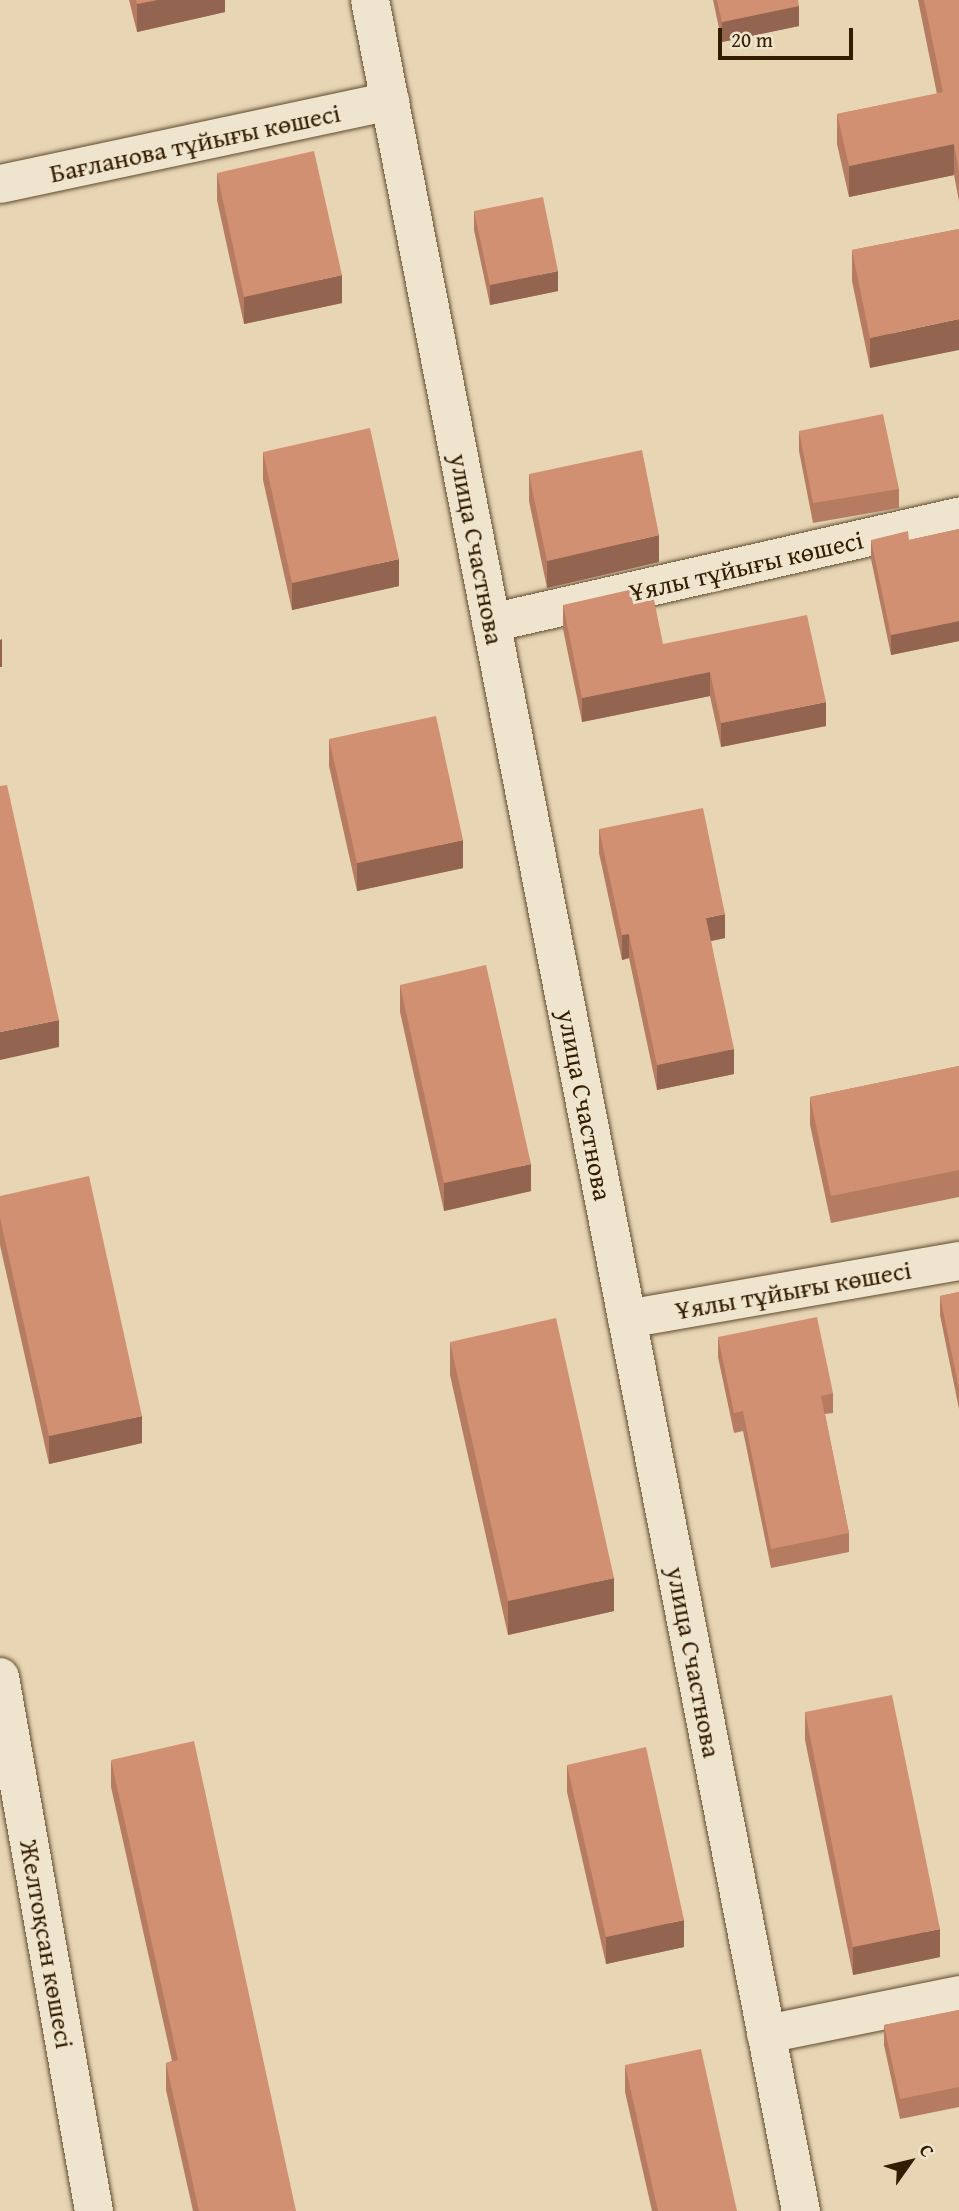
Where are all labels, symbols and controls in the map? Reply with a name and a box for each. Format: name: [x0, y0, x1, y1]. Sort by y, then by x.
scale bar: [721, 14, 856, 58]
text: 20 m: [731, 24, 773, 55]
street label: Бағланова тұйығы көшесі: [47, 97, 343, 189]
street label: улица Счастнова: [443, 451, 511, 647]
street label: Ұялы тұйығы көшесі: [626, 524, 866, 608]
street label: улица Счастнова: [551, 1007, 619, 1203]
street label: Ұялы тұйығы көшесі: [672, 1254, 914, 1326]
street label: улица Счастнова: [660, 1564, 728, 1760]
street label: Желтоқсан көшесі: [13, 1837, 81, 2051]
north arrow: [875, 2127, 945, 2197]
text: С: [913, 2138, 942, 2163]

